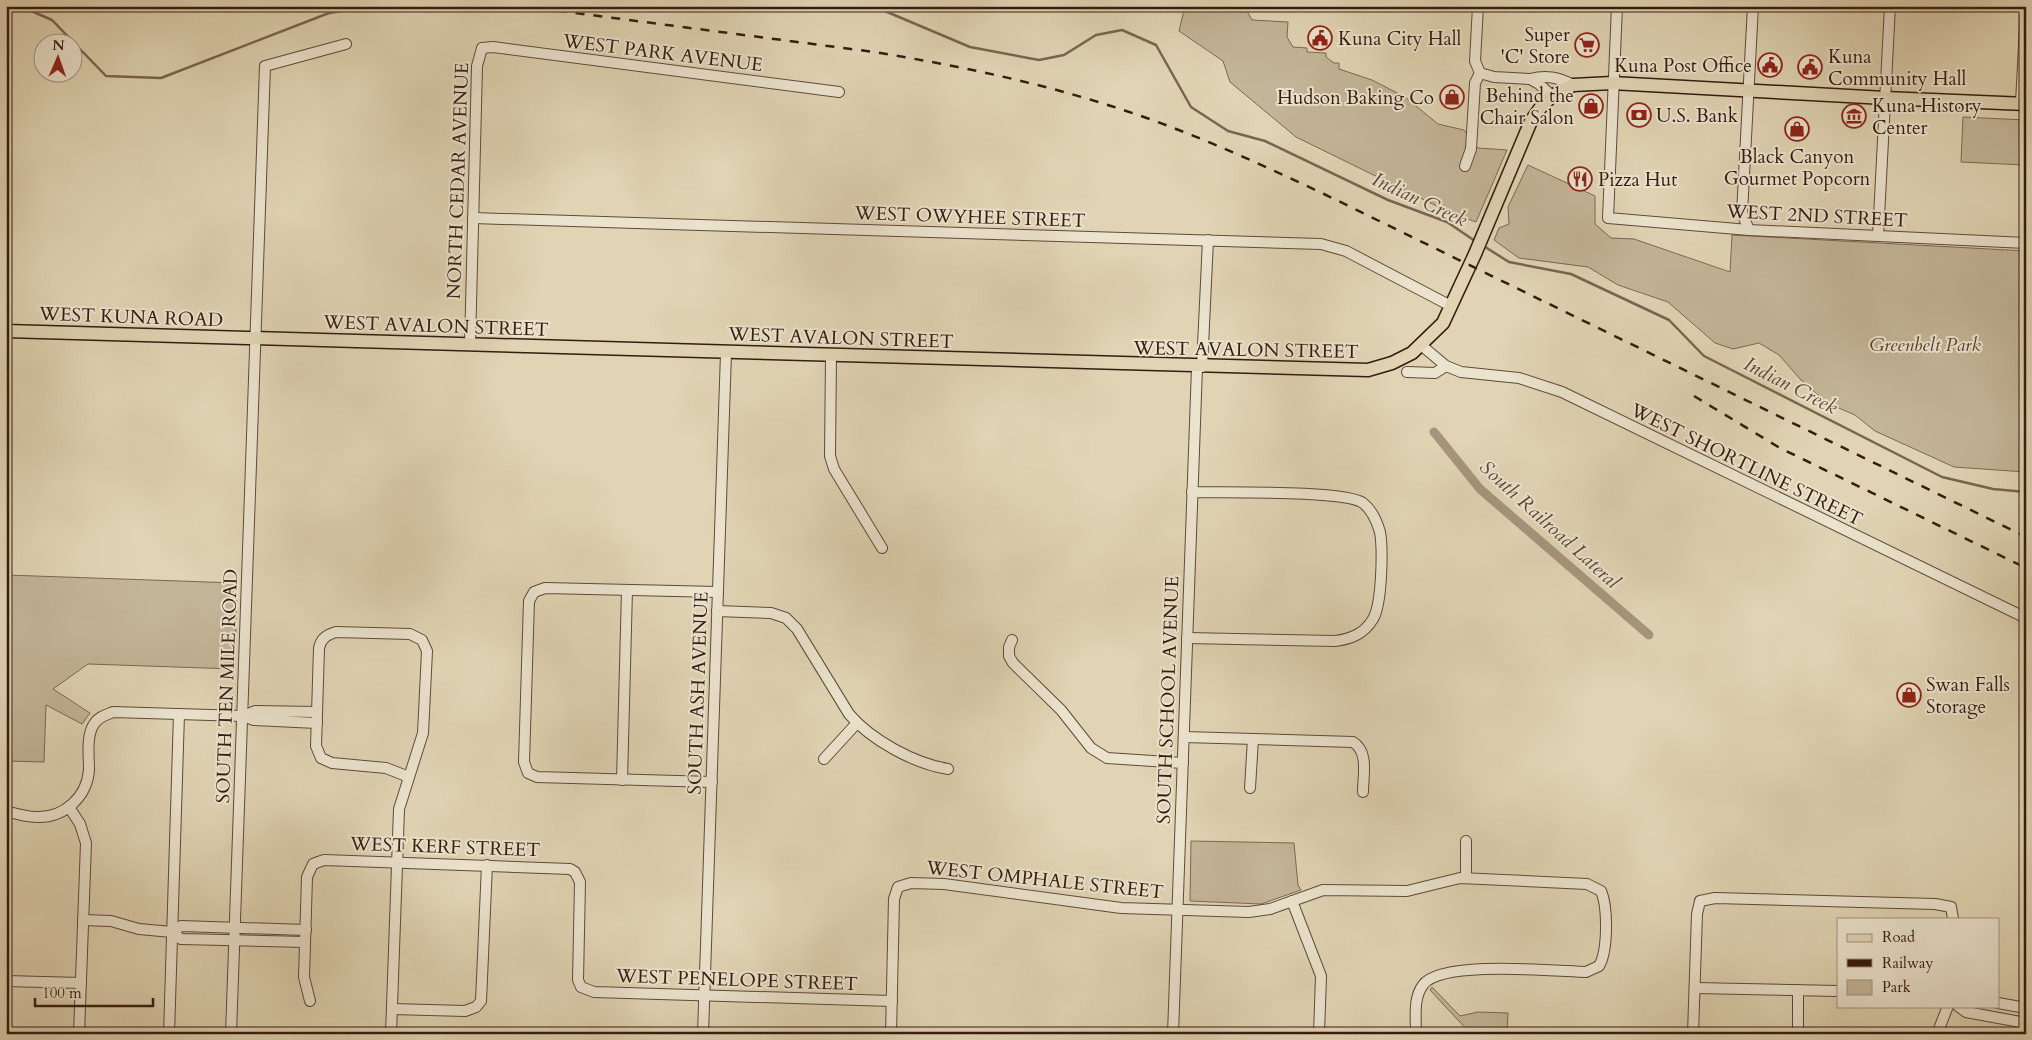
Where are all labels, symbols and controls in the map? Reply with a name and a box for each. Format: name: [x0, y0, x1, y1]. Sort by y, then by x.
place label: Super 'C' Store: [1500, 22, 1570, 70]
public building icon: Kuna City Hall: [1307, 25, 1333, 51]
place label: Kuna City Hall: [1338, 26, 1462, 52]
street label: WEST PARK AVENUE: [561, 28, 764, 78]
north arrow: [32, 32, 82, 82]
supermarket icon: Super 'C' Store: [1574, 32, 1600, 58]
text: N: [52, 36, 65, 55]
place label: Kuna Community Hall: [1828, 44, 1967, 92]
public building icon: Kuna Post Office: [1757, 52, 1783, 78]
place label: Kuna Post Office: [1614, 53, 1752, 79]
public building icon: Kuna Community Hall: [1797, 54, 1823, 80]
street label: NORTH CEDAR AVENUE: [441, 62, 475, 300]
place label: Behind the Chair Salon: [1480, 83, 1574, 131]
shop icon: Hudson Baking Co: [1439, 84, 1465, 110]
place label: Hudson Baking Co: [1277, 85, 1434, 111]
shop icon: Behind the Chair Salon: [1578, 93, 1604, 119]
place label: Kuna History Center: [1872, 93, 1982, 141]
bank icon: U.S. Bank: [1626, 102, 1652, 128]
place label: U.S. Bank: [1656, 103, 1739, 129]
museum icon: Kuna History Center: [1841, 103, 1867, 129]
shop icon: Black Canyon Gourmet Popcorn: [1784, 116, 1810, 142]
place label: Black Canyon Gourmet Popcorn: [1724, 144, 1871, 192]
water label: Indian Creek: [1368, 166, 1472, 233]
restaurant icon: Pizza Hut: [1567, 166, 1593, 192]
place label: Pizza Hut: [1598, 167, 1677, 193]
street label: WEST 2ND STREET: [1725, 198, 1908, 234]
street label: WEST OWYHEE STREET: [853, 200, 1086, 234]
street label: WEST KUNA ROAD: [37, 301, 224, 333]
street label: WEST AVALON STREET: [322, 309, 549, 343]
street label: WEST AVALON STREET: [727, 321, 954, 355]
park label: Greenbelt Park: [1869, 332, 1981, 358]
street label: WEST AVALON STREET: [1132, 335, 1359, 365]
water label: Indian Creek: [1739, 350, 1842, 421]
street label: WEST SHORTLINE STREET: [1625, 397, 1867, 533]
water label: South Railroad Lateral: [1474, 454, 1626, 595]
street label: SOUTH TEN MILE ROAD: [210, 568, 244, 804]
street label: SOUTH SCHOOL AVENUE: [1151, 575, 1185, 825]
street label: SOUTH ASH AVENUE: [681, 591, 715, 795]
place label: Swan Falls Storage: [1926, 672, 2010, 720]
shop icon: Swan Falls Storage: [1896, 682, 1922, 708]
street label: WEST KERF STREET: [348, 831, 541, 863]
street label: WEST OMPHALE STREET: [924, 854, 1165, 905]
legend: [1837, 918, 2000, 1008]
text: Road: [1882, 927, 1915, 947]
text: Railway: [1882, 953, 1933, 973]
street label: WEST PENELOPE STREET: [615, 963, 858, 997]
scale bar: [35, 975, 152, 1007]
text: Park: [1882, 977, 1911, 997]
text: 100 m: [42, 983, 82, 1003]

